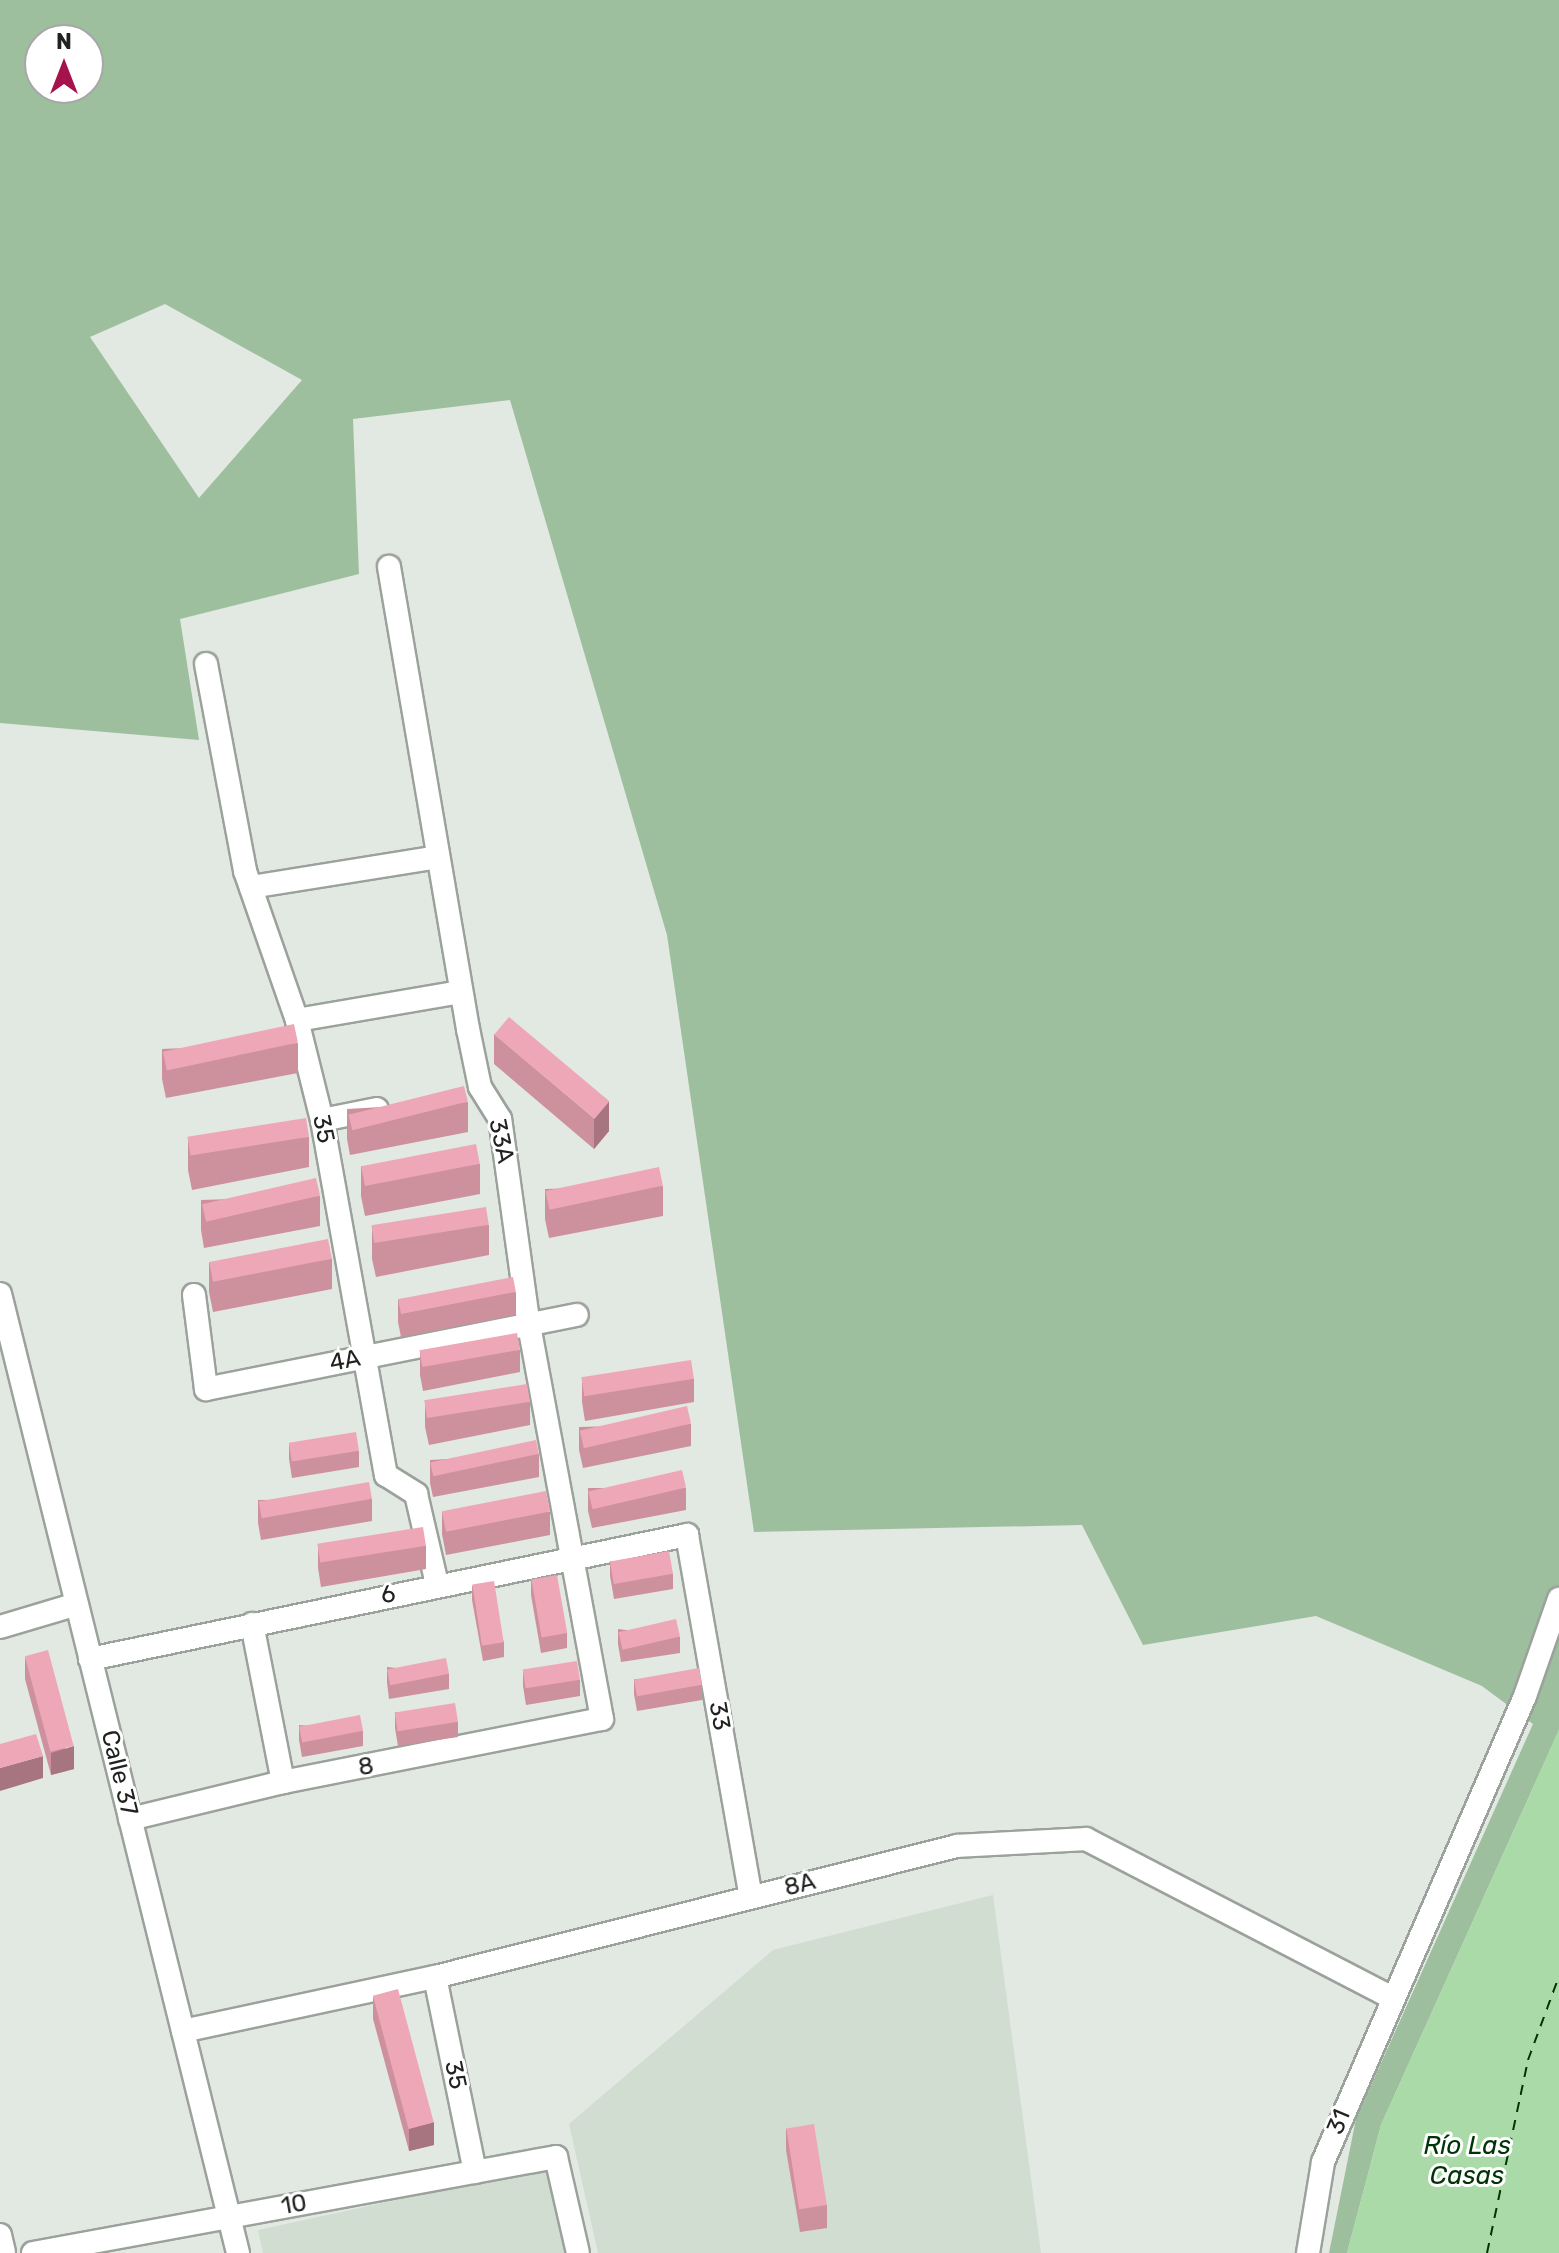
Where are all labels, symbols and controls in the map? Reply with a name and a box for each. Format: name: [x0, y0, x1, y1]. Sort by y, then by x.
north arrow: [24, 24, 104, 104]
text: N: [56, 28, 72, 55]
street label: 35: [306, 1112, 340, 1146]
street label: 33A: [482, 1116, 520, 1166]
street label: 4A: [327, 1344, 363, 1378]
street label: 6: [378, 1579, 398, 1611]
street label: 33: [702, 1699, 736, 1733]
street label: Calle 37: [95, 1727, 143, 1819]
street label: 8: [356, 1751, 376, 1783]
street label: 8A: [781, 1867, 819, 1903]
street label: 35: [438, 2058, 472, 2092]
street label: 31: [1321, 2105, 1357, 2139]
water label: Río Las Casas: [1423, 2130, 1511, 2192]
street label: 10: [279, 2189, 309, 2221]

